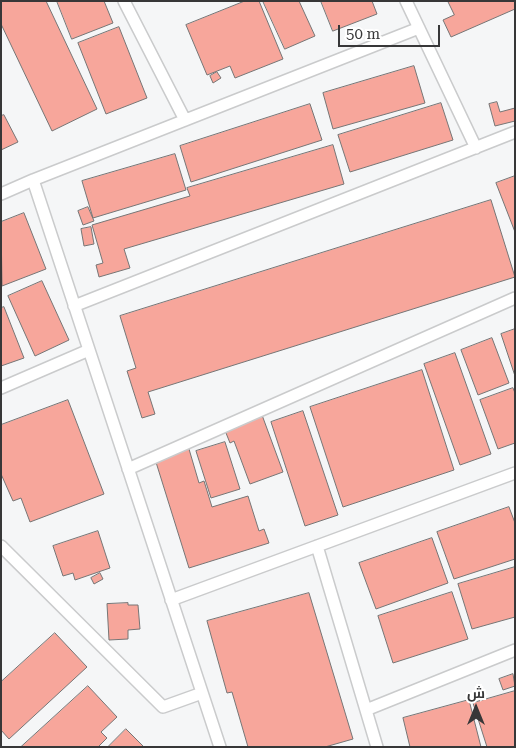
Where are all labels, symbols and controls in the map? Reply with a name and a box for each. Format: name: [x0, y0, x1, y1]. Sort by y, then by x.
scale bar: [341, 15, 444, 47]
text: 50 m: [346, 25, 380, 43]
north arrow: [451, 683, 501, 733]
text: ش: [467, 685, 485, 701]

